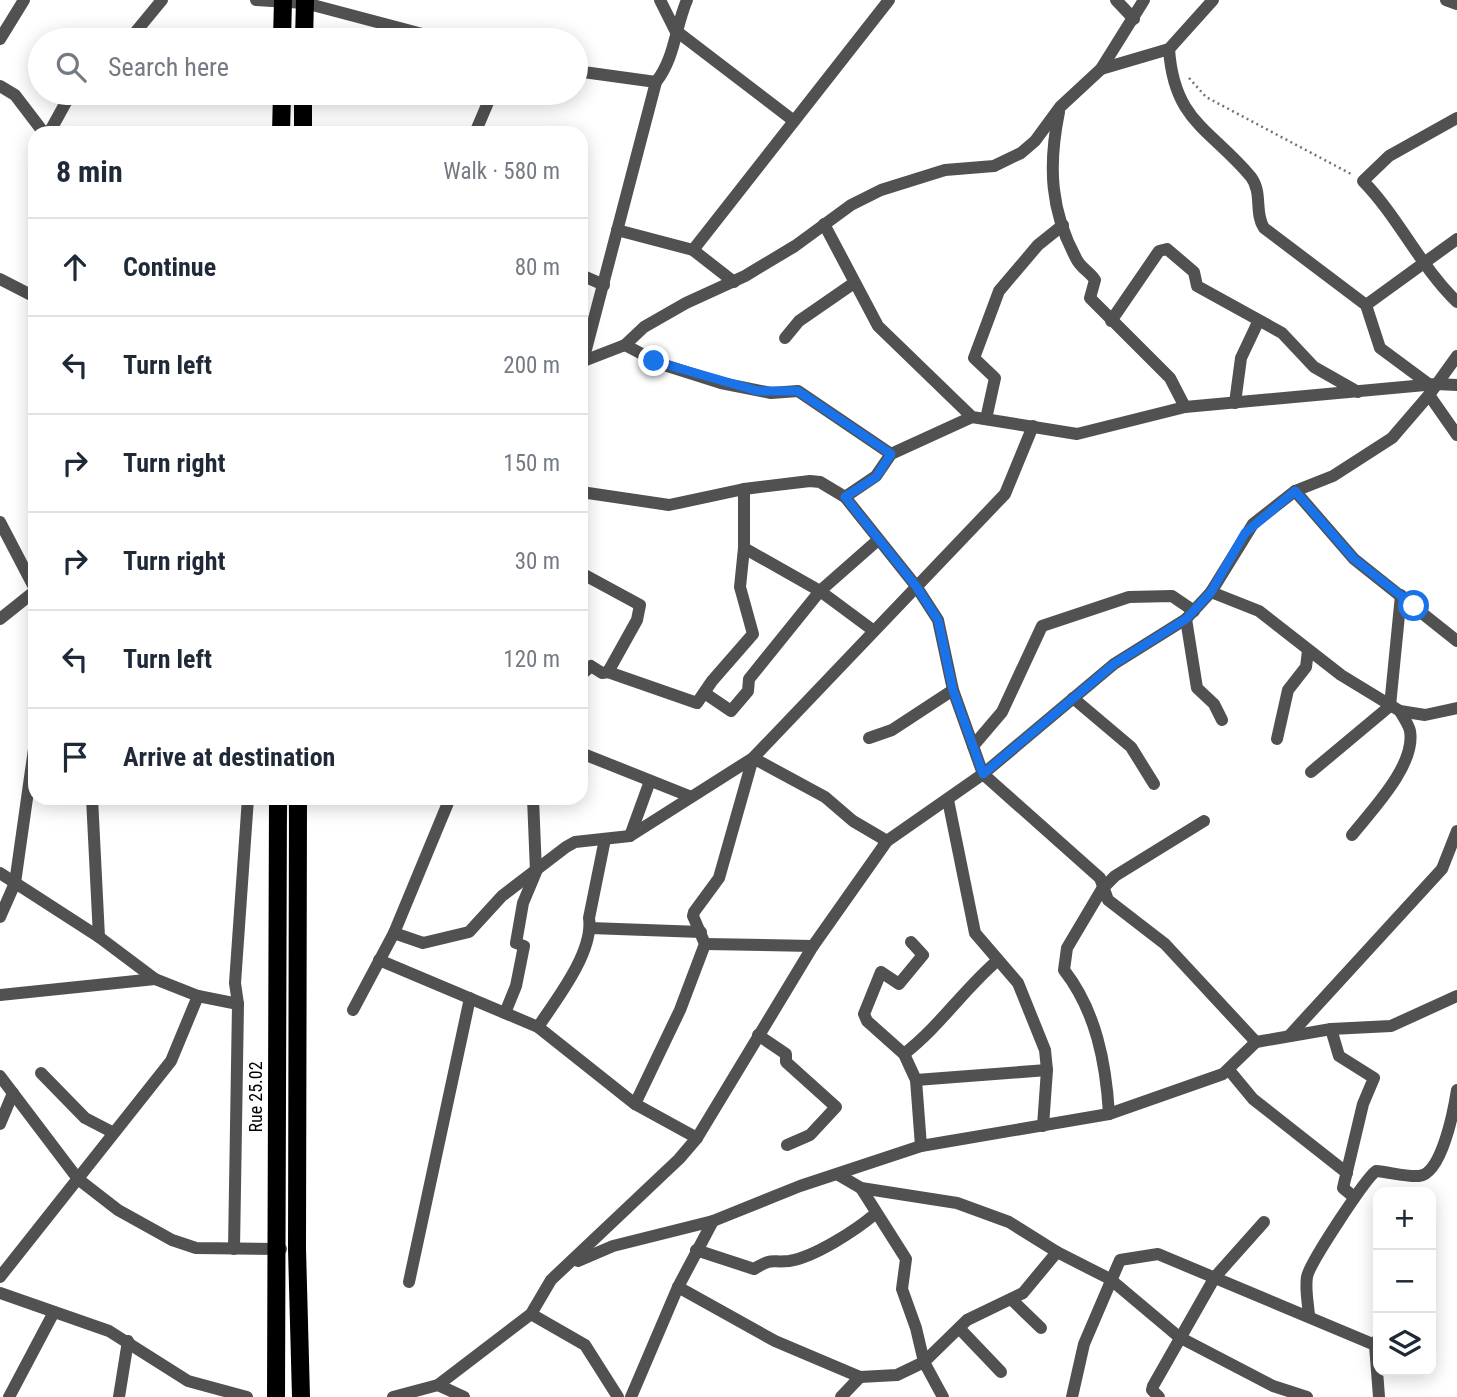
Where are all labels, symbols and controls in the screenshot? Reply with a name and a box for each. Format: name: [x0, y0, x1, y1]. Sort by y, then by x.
search box: [28, 28, 588, 105]
icon: search: [52, 48, 90, 86]
text: Search here: [108, 52, 229, 82]
text: 8 min: [56, 154, 123, 189]
text: Walk · 580 m: [443, 158, 560, 185]
icon: ahead: [56, 248, 94, 286]
text: Continue: [123, 252, 216, 282]
text: 80 m: [515, 254, 560, 281]
route end: [638, 345, 669, 376]
icon: left: [56, 346, 94, 384]
text: Turn left: [123, 350, 212, 380]
text: 200 m: [503, 352, 560, 379]
icon: right: [56, 444, 94, 482]
text: Turn right: [123, 448, 225, 478]
text: 150 m: [503, 450, 560, 477]
icon: right: [56, 542, 94, 580]
text: Turn right: [123, 546, 225, 576]
text: 30 m: [515, 548, 560, 575]
route start: [1398, 590, 1429, 621]
icon: left: [56, 640, 94, 678]
text: Turn left: [123, 644, 212, 674]
text: 120 m: [503, 646, 560, 673]
icon: arrive: [56, 738, 94, 776]
text: Arrive at destination: [123, 742, 335, 772]
street label: Rue 25.02: [245, 1061, 266, 1133]
map controls: [1373, 1187, 1436, 1376]
button: +: [1373, 1187, 1436, 1250]
button: −: [1373, 1250, 1436, 1313]
button: layers: [1373, 1313, 1436, 1376]

